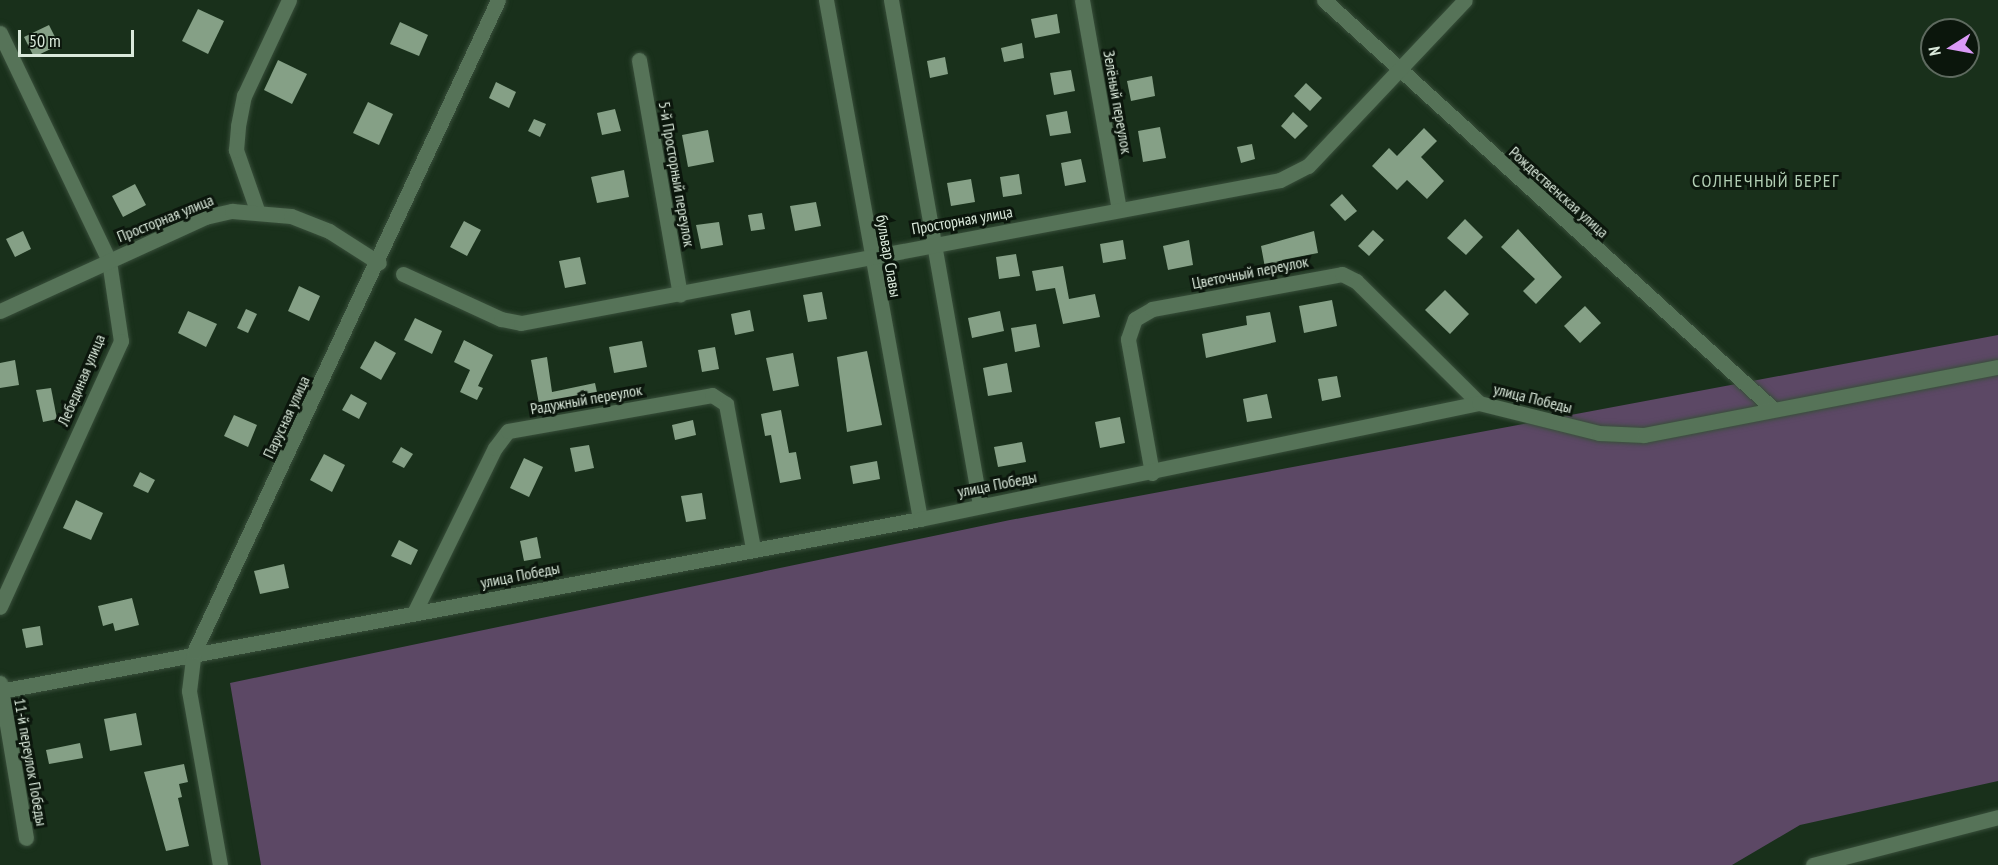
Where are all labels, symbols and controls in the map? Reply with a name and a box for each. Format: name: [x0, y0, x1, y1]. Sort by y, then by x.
scale bar: [21, 18, 136, 56]
north arrow: [1920, 18, 1980, 78]
text: 50 m: [29, 29, 61, 52]
text: N: [1924, 45, 1945, 57]
street label: Зелёный переулок: [1099, 49, 1137, 155]
street label: 5-й Просторный переулок: [655, 100, 699, 248]
street label: Рождественская улица: [1505, 142, 1613, 242]
district label: СОЛНЕЧНЫЙ БЕРЕГ: [1692, 170, 1840, 192]
street label: Просторная улица: [114, 190, 216, 246]
street label: Просторная улица: [910, 202, 1014, 238]
street label: бульвар Славы: [872, 213, 906, 299]
street label: Цветочный переулок: [1190, 251, 1310, 293]
street label: Лебединая улица: [53, 331, 109, 429]
street label: Парусная улица: [258, 373, 314, 461]
street label: улица Победы: [1492, 379, 1574, 417]
street label: Радужный переулок: [529, 380, 643, 418]
street label: улица Победы: [956, 467, 1038, 501]
street label: улица Победы: [479, 558, 561, 592]
street label: 11-й переулок Победы: [10, 697, 52, 827]

